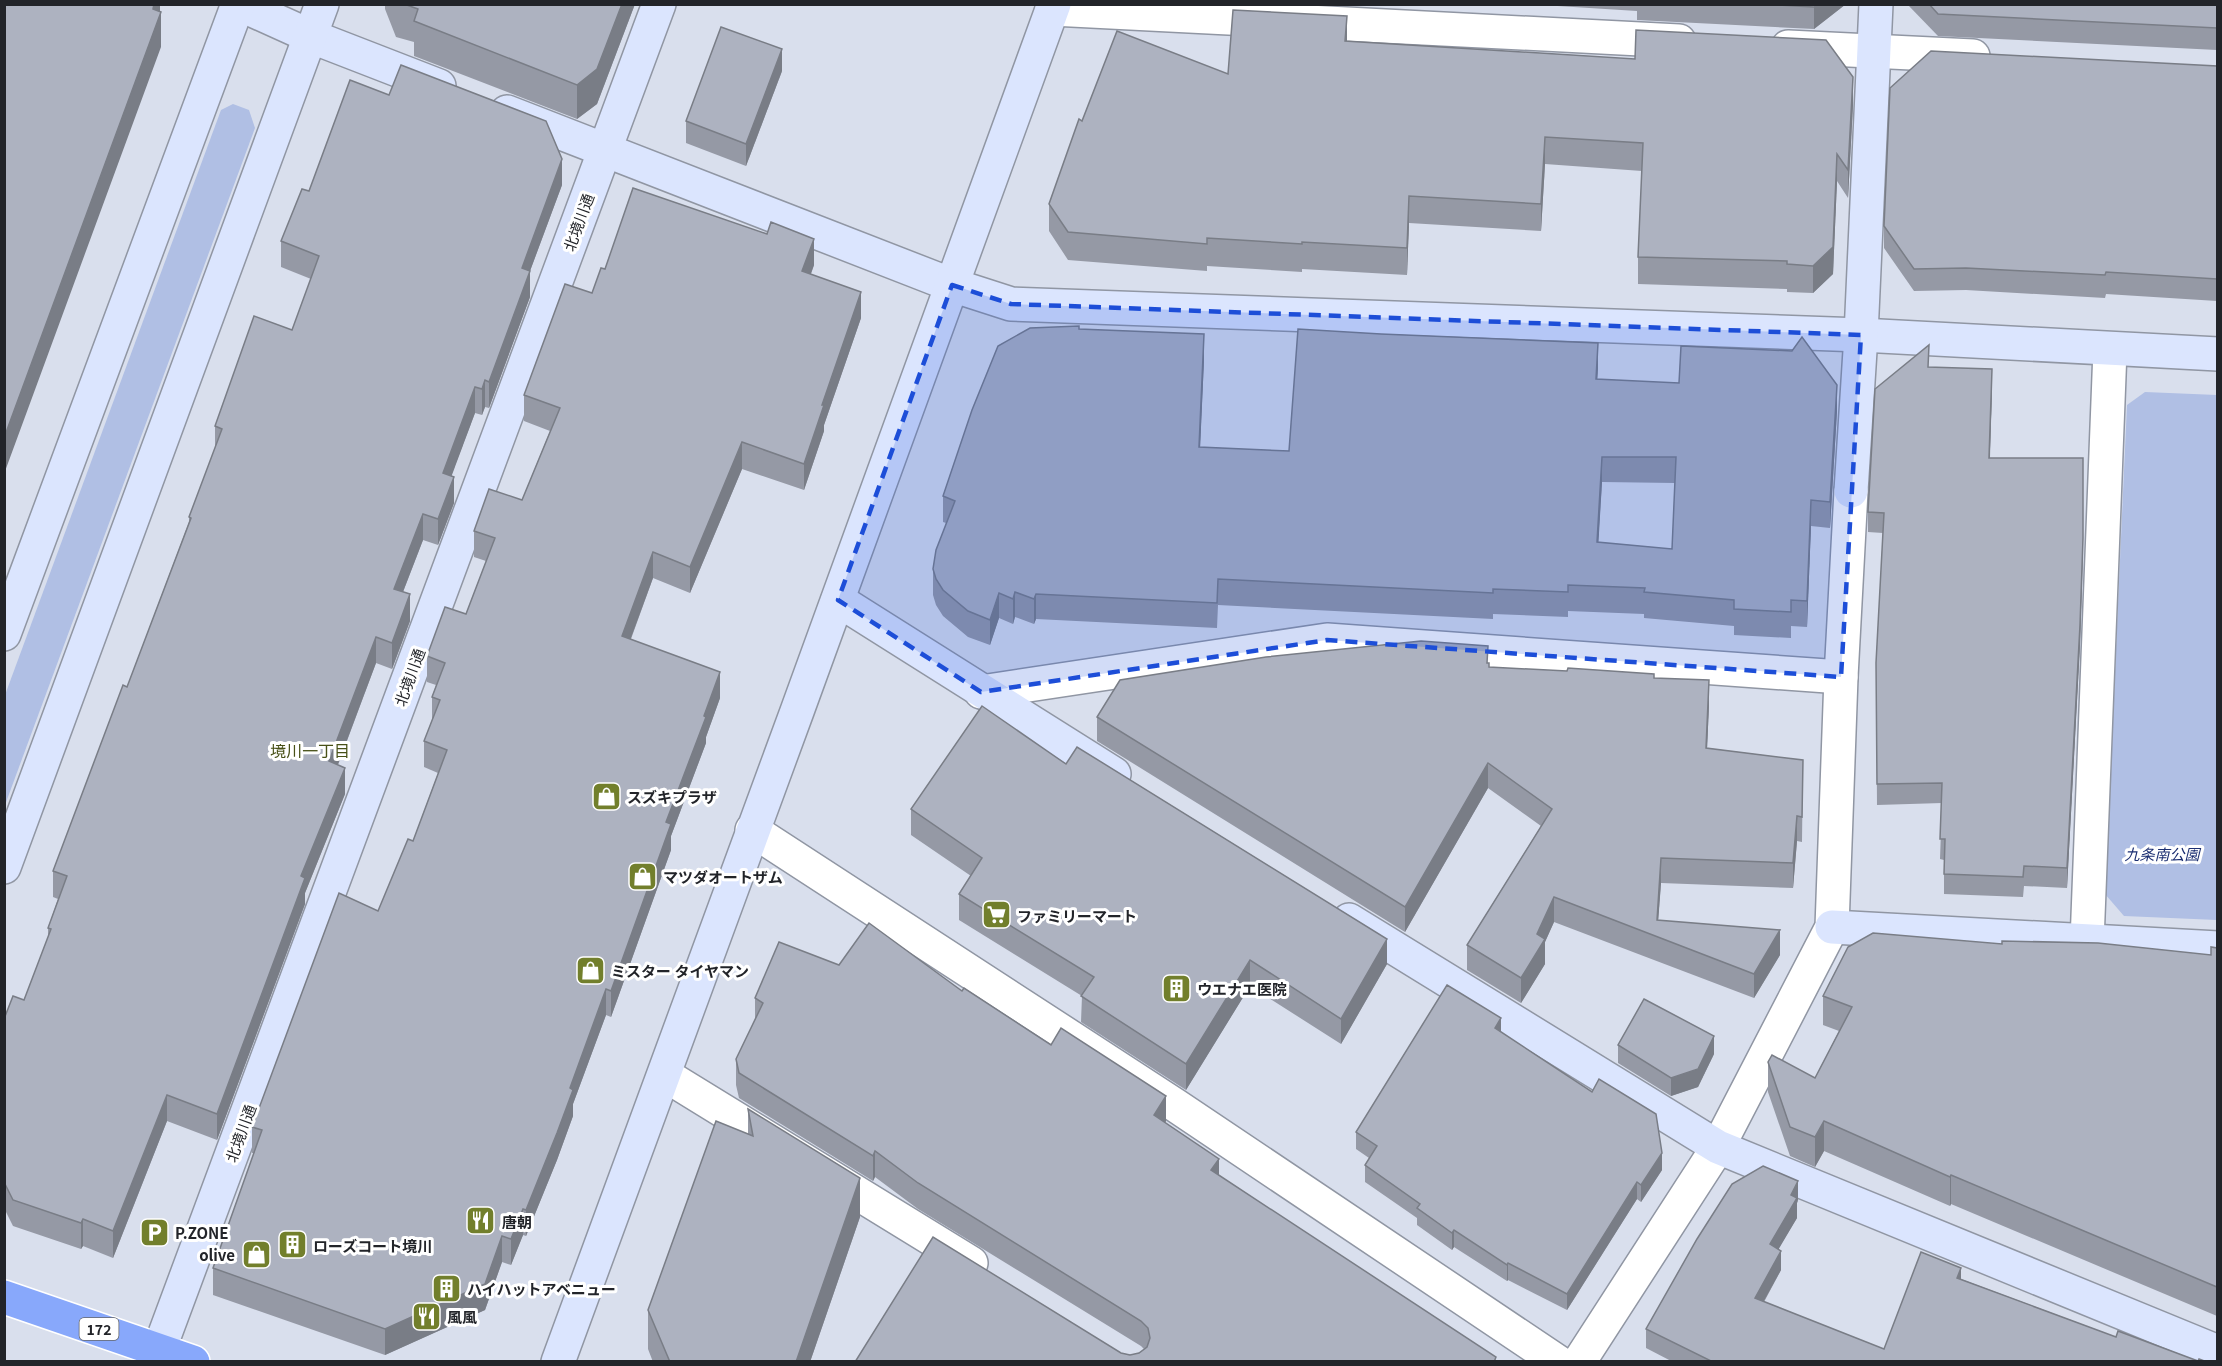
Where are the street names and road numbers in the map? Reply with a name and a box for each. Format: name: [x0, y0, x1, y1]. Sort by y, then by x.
street label: 北境川通: [558, 190, 598, 254]
street label: 北境川通: [389, 645, 429, 709]
street label: 北境川通: [220, 1101, 260, 1165]
road number: 172: [80, 1318, 118, 1340]

